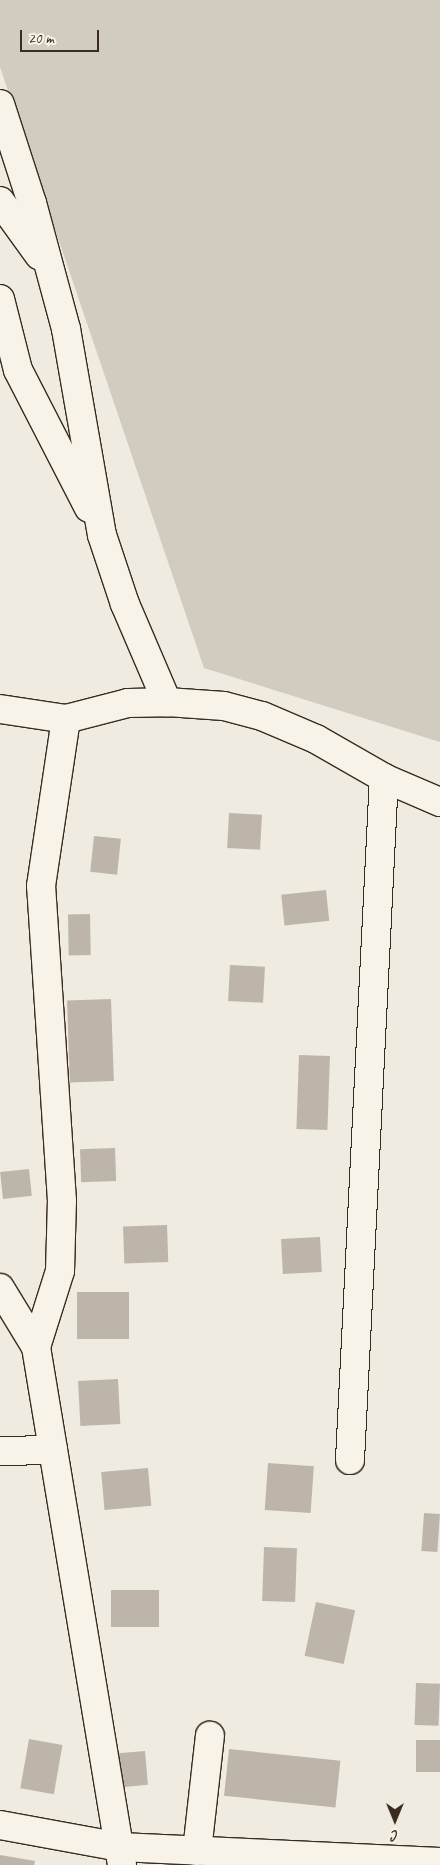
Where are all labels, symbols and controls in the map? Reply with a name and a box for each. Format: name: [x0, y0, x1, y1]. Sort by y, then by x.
scale bar: [22, 20, 101, 52]
text: 20 m: [28, 29, 54, 48]
north arrow: [370, 1795, 420, 1845]
text: С: [392, 1827, 398, 1844]

